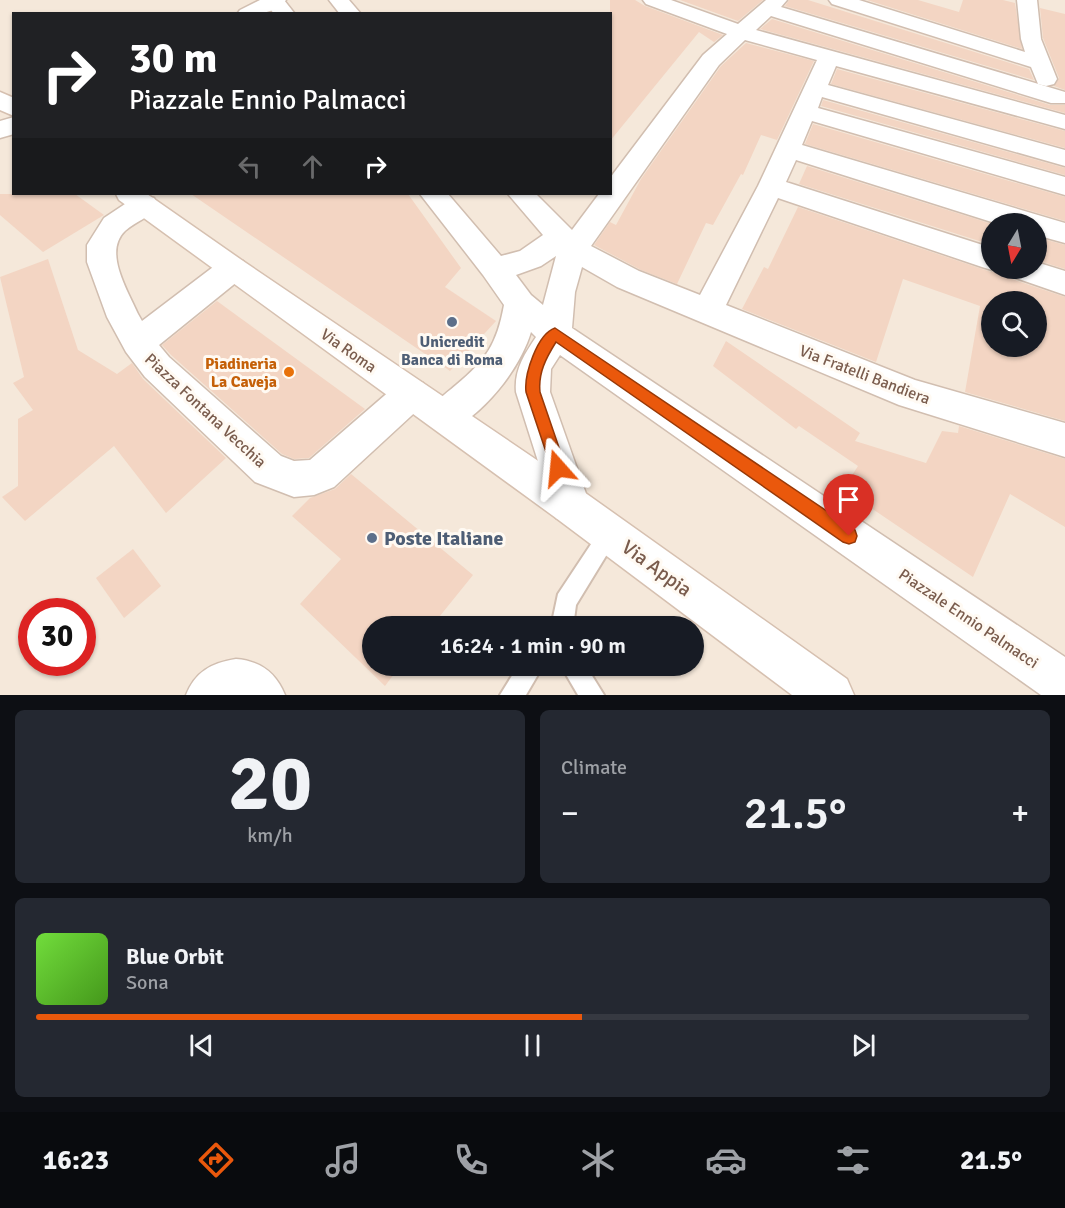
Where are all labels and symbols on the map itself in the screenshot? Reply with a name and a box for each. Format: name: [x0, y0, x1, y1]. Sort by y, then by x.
north arrow: [981, 213, 1047, 279]
marker: Unicredit Banca di Roma: [445, 315, 459, 329]
street label: Via Roma: [317, 324, 380, 377]
place label: Unicredit Banca di Roma: [401, 332, 503, 370]
street label: Via Fratelli Bandiera: [796, 341, 933, 409]
street label: Piazza Fontana Vecchia: [140, 349, 270, 472]
place label: Piadineria La Caveja: [205, 354, 277, 392]
marker: Piadineria La Caveja: [282, 365, 296, 379]
position arrow: [526, 436, 590, 500]
pin: [823, 474, 874, 536]
place label: Poste Italiane: [384, 526, 504, 551]
marker: Poste Italiane: [365, 531, 379, 545]
street label: Via Appia: [617, 535, 697, 602]
street label: Piazzale Ennio Palmacci: [895, 565, 1042, 673]
speed limit sign: 30: [18, 598, 96, 676]

